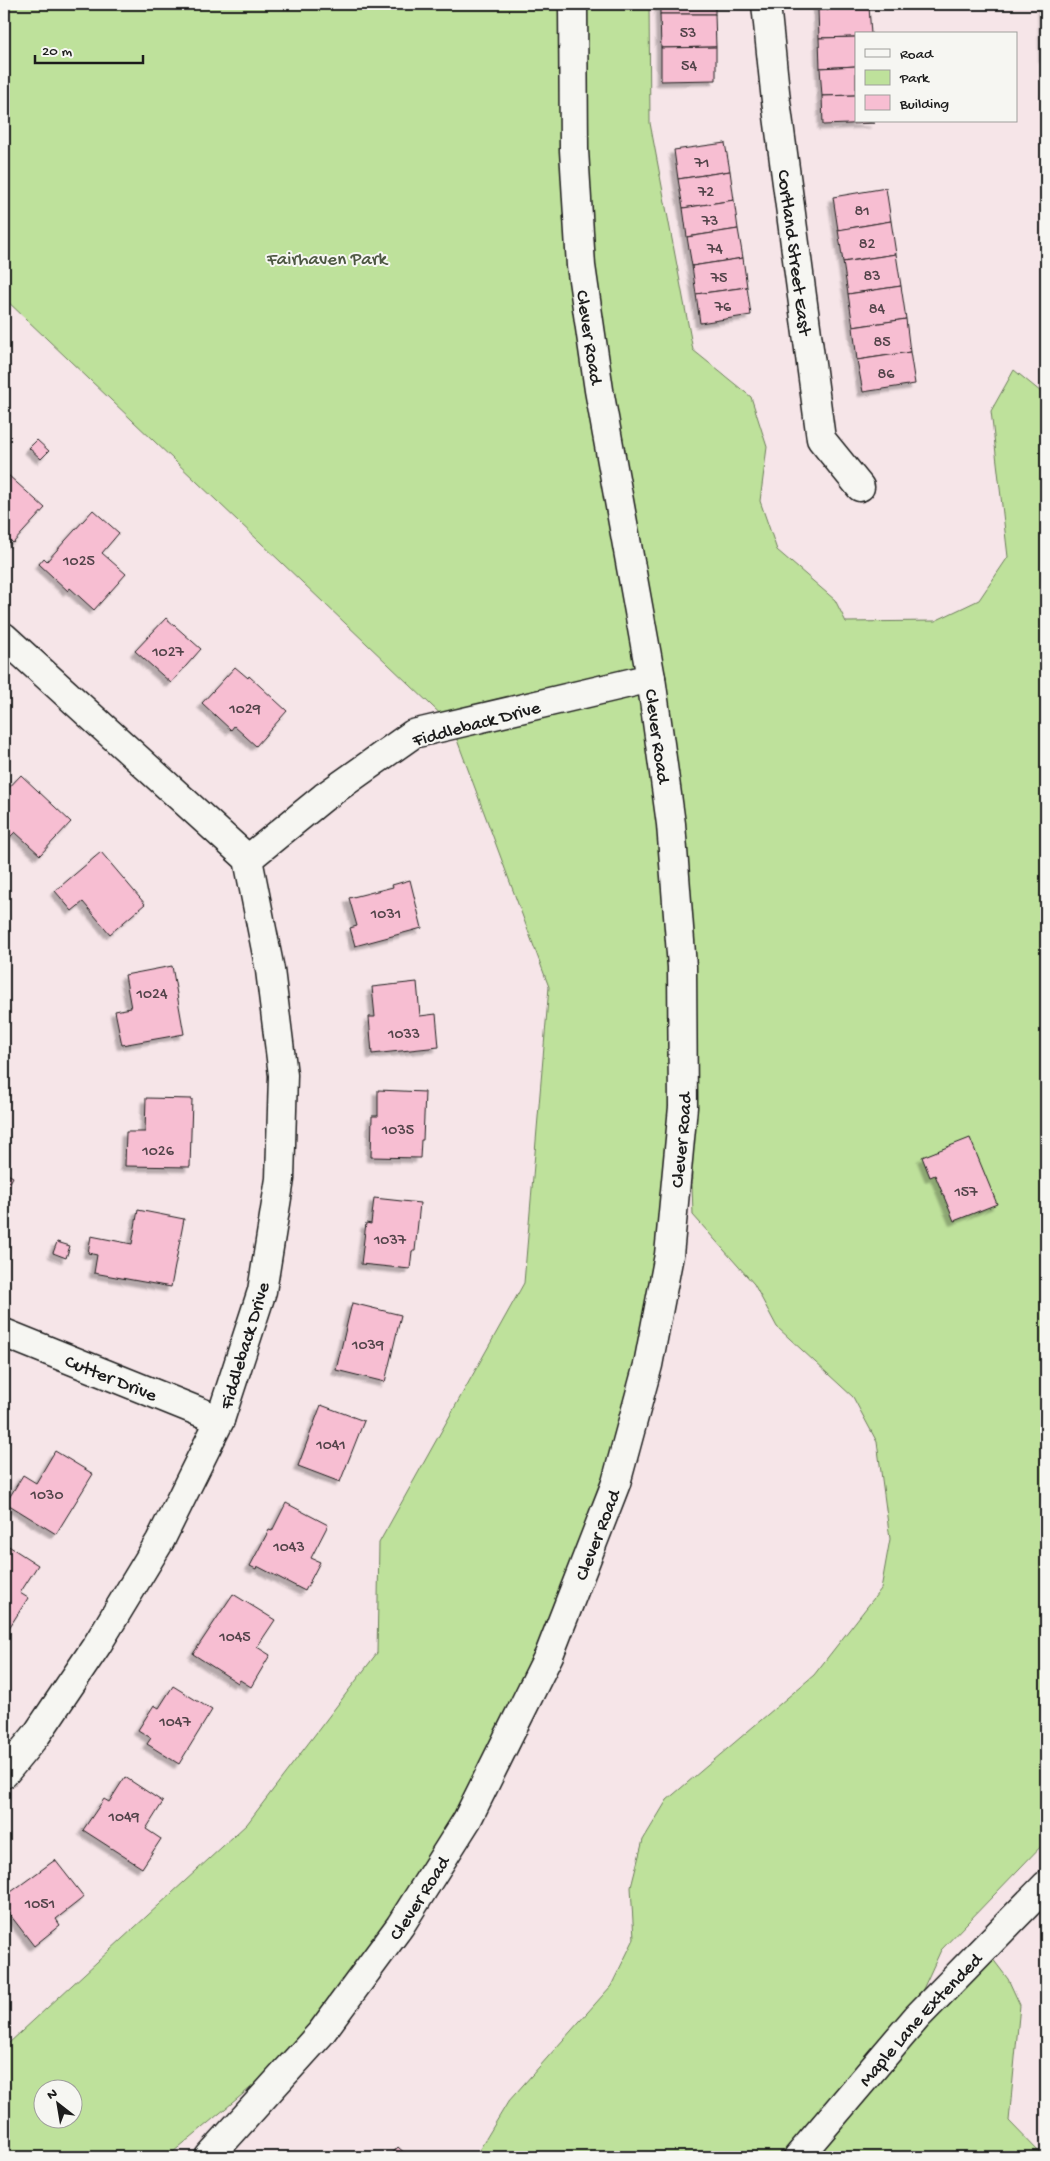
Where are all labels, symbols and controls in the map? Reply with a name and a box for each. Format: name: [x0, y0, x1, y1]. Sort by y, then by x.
house number: 53: [680, 25, 696, 44]
scale bar: [35, 32, 142, 64]
legend: [855, 32, 1018, 122]
text: 20 m: [42, 43, 72, 61]
text: Road: [900, 46, 934, 64]
house number: 54: [681, 58, 697, 77]
text: Park: [899, 70, 930, 88]
text: Building: [899, 96, 949, 114]
house number: 71: [694, 155, 709, 174]
street label: Cortland Street East: [770, 169, 815, 339]
house number: 72: [697, 184, 714, 203]
house number: 81: [854, 203, 870, 222]
house number: 73: [701, 213, 718, 232]
house number: 82: [859, 236, 875, 255]
house number: 74: [706, 241, 723, 260]
park label: Fairhaven Park: [266, 249, 388, 272]
house number: 83: [863, 268, 881, 287]
house number: 75: [710, 270, 727, 289]
street label: Clever Road: [569, 289, 607, 388]
house number: 76: [714, 299, 732, 318]
house number: 84: [869, 301, 886, 320]
house number: 85: [873, 334, 891, 353]
house number: 86: [878, 366, 895, 385]
house number: 1025: [62, 553, 95, 572]
house number: 1027: [151, 644, 185, 663]
street label: Clever Road: [638, 688, 674, 787]
street label: Fiddleback Drive: [409, 697, 544, 754]
house number: 1029: [228, 701, 261, 720]
house number: 1031: [370, 906, 401, 925]
house number: 1024: [136, 986, 168, 1005]
house number: 1033: [387, 1026, 420, 1045]
street label: Clever Road: [667, 1091, 698, 1189]
house number: 1035: [381, 1122, 414, 1141]
house number: 1026: [141, 1143, 175, 1162]
house number: 157: [953, 1184, 978, 1203]
house number: 1037: [373, 1232, 407, 1251]
street label: Fiddleback Drive: [216, 1280, 277, 1413]
house number: 1039: [351, 1337, 384, 1356]
street label: Cutter Drive: [61, 1351, 160, 1408]
house number: 1041: [315, 1437, 346, 1456]
street label: Clever Road: [571, 1486, 628, 1584]
house number: 1030: [30, 1487, 63, 1506]
house number: 1043: [272, 1539, 305, 1558]
house number: 1045: [218, 1629, 251, 1648]
house number: 1047: [158, 1714, 191, 1733]
house number: 1049: [107, 1809, 140, 1828]
street label: Clever Road: [385, 1851, 457, 1946]
house number: 1051: [24, 1896, 55, 1915]
street label: Maple Lane Extended: [855, 1948, 990, 2092]
north arrow: [32, 2078, 82, 2128]
text: N: [44, 2085, 61, 2105]

